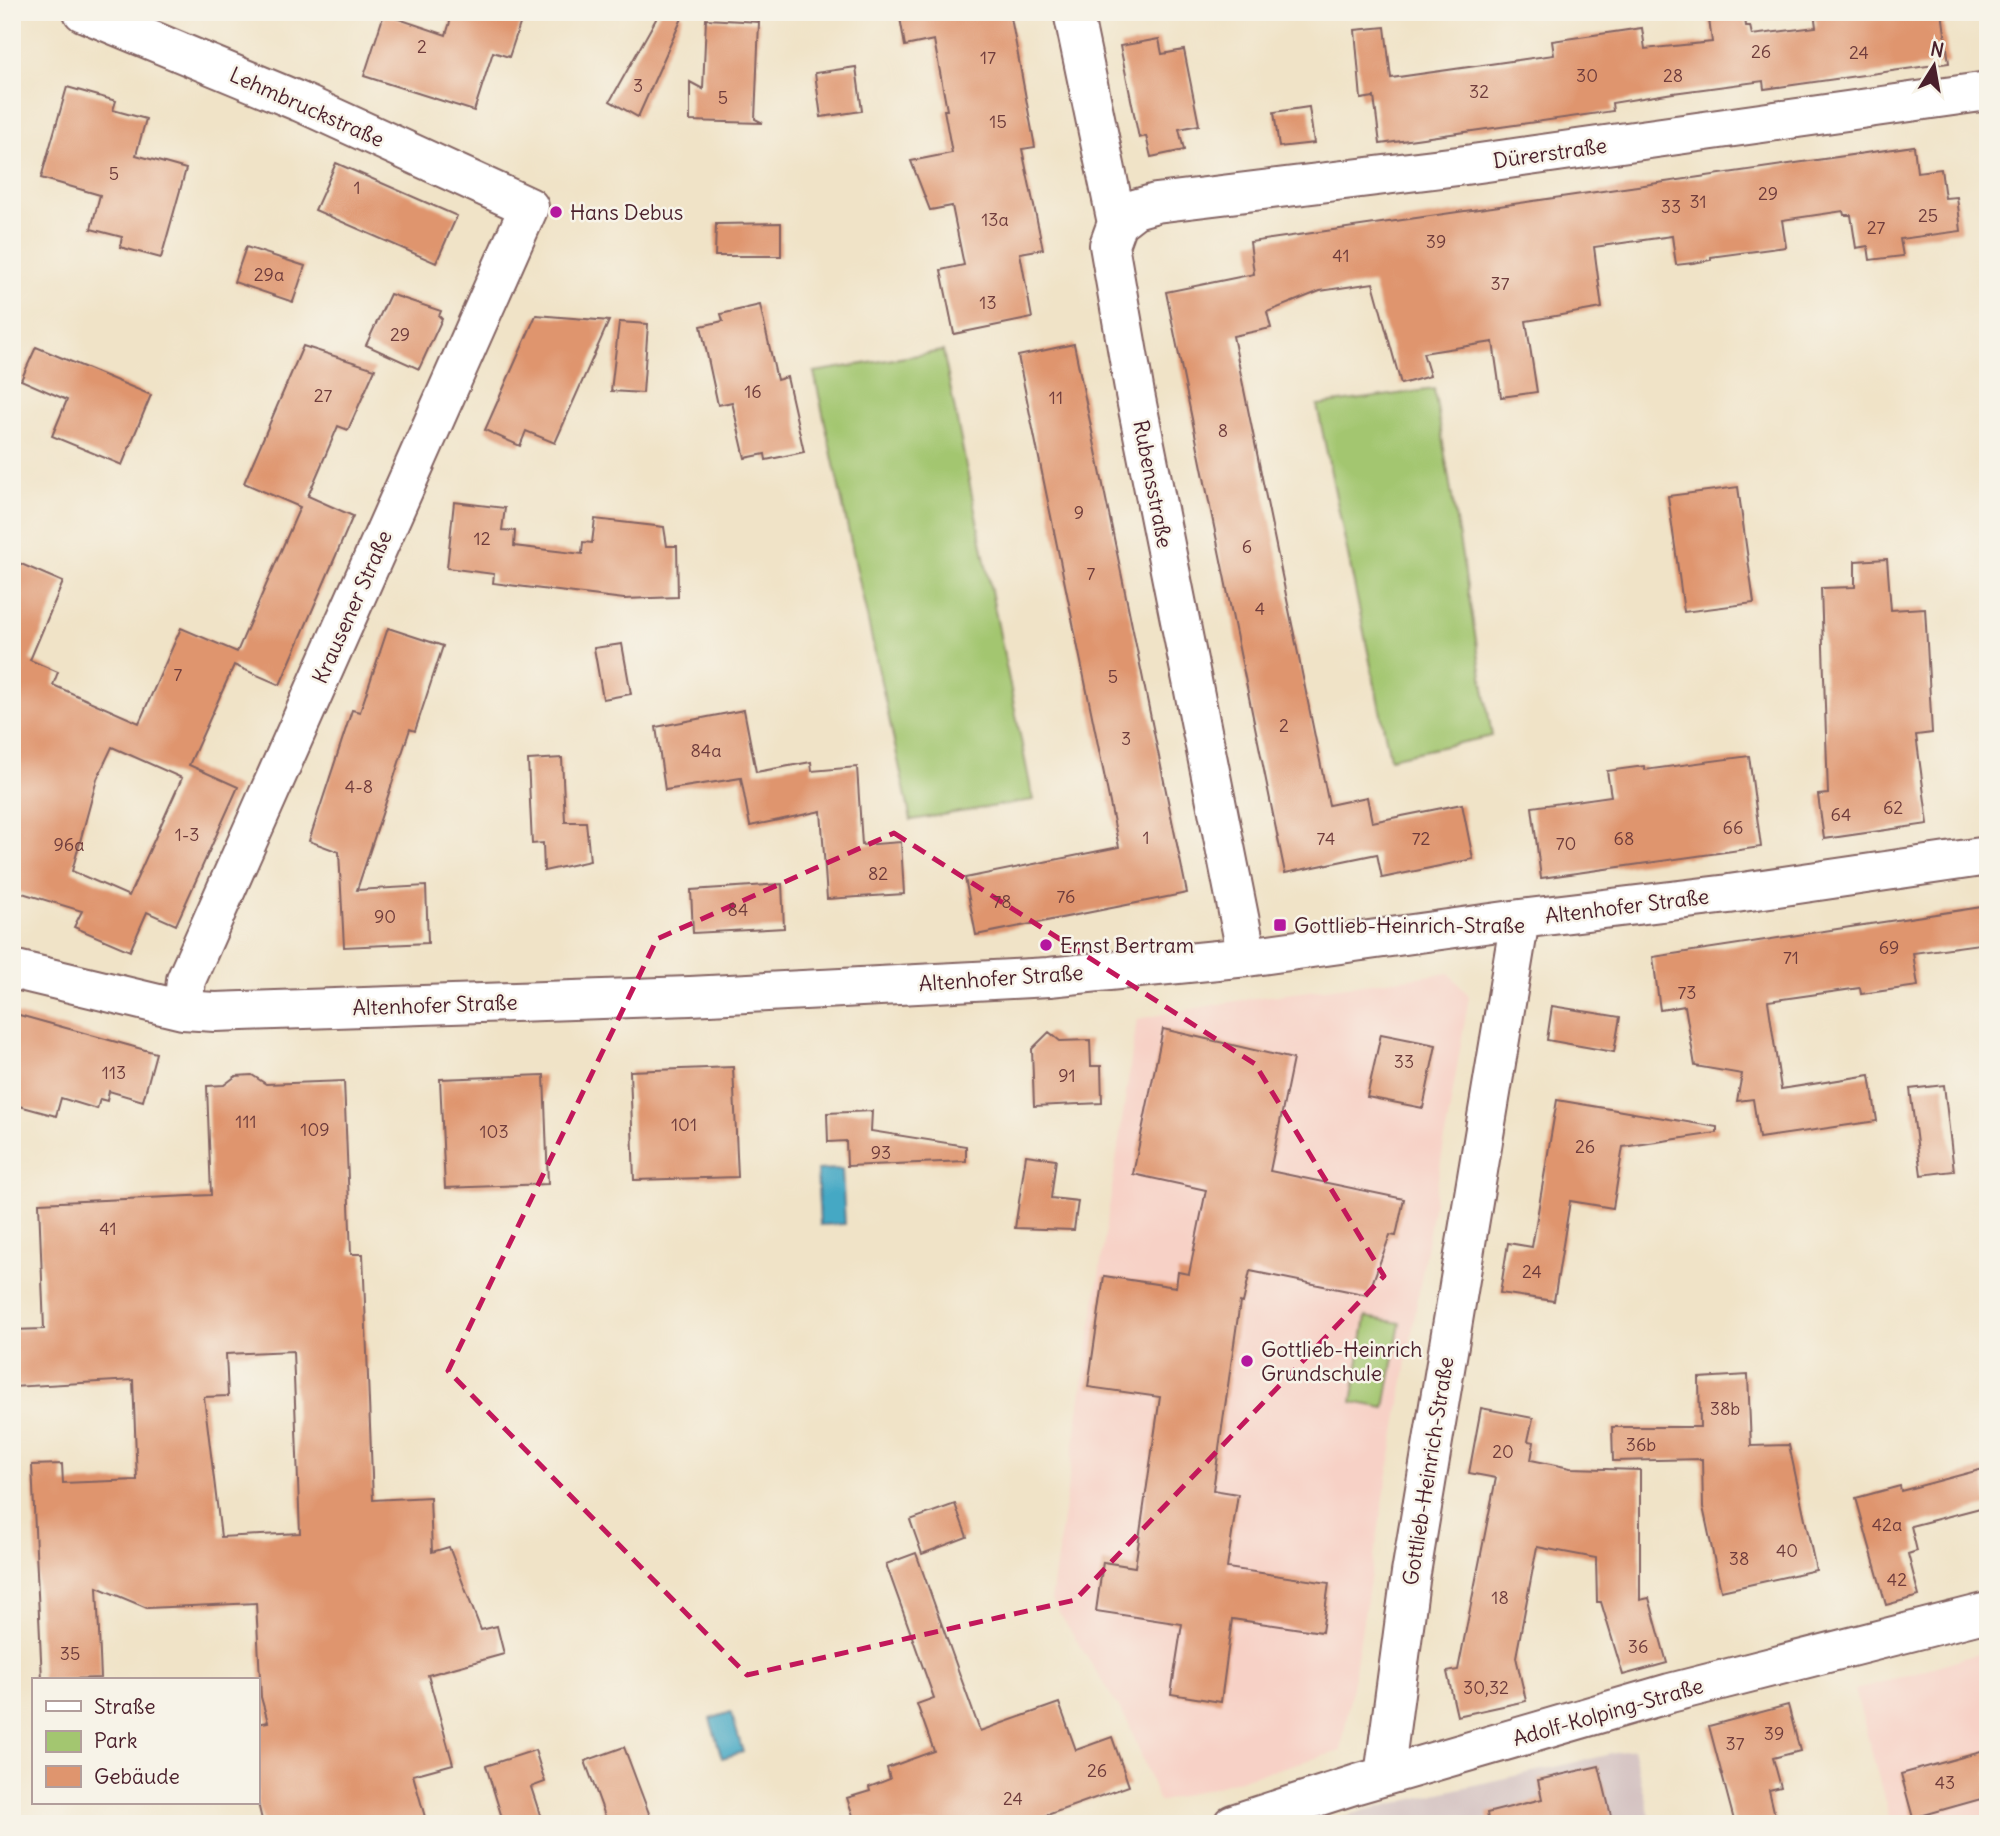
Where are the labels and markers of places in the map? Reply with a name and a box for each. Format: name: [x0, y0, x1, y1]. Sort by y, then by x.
place label: Hans Debus: [570, 199, 683, 226]
marker: Hans Debus: [548, 204, 564, 220]
place label: Gottlieb-Heinrich-Straße: [1294, 912, 1525, 939]
marker: Gottlieb-Heinrich-Straße: [1272, 917, 1288, 933]
place label: Ernst Bertram: [1060, 932, 1194, 959]
marker: Ernst Bertram: [1038, 937, 1054, 953]
place label: Gottlieb-Heinrich Grundschule: [1261, 1336, 1422, 1387]
marker: Gottlieb-Heinrich Grundschule: [1239, 1353, 1255, 1369]

